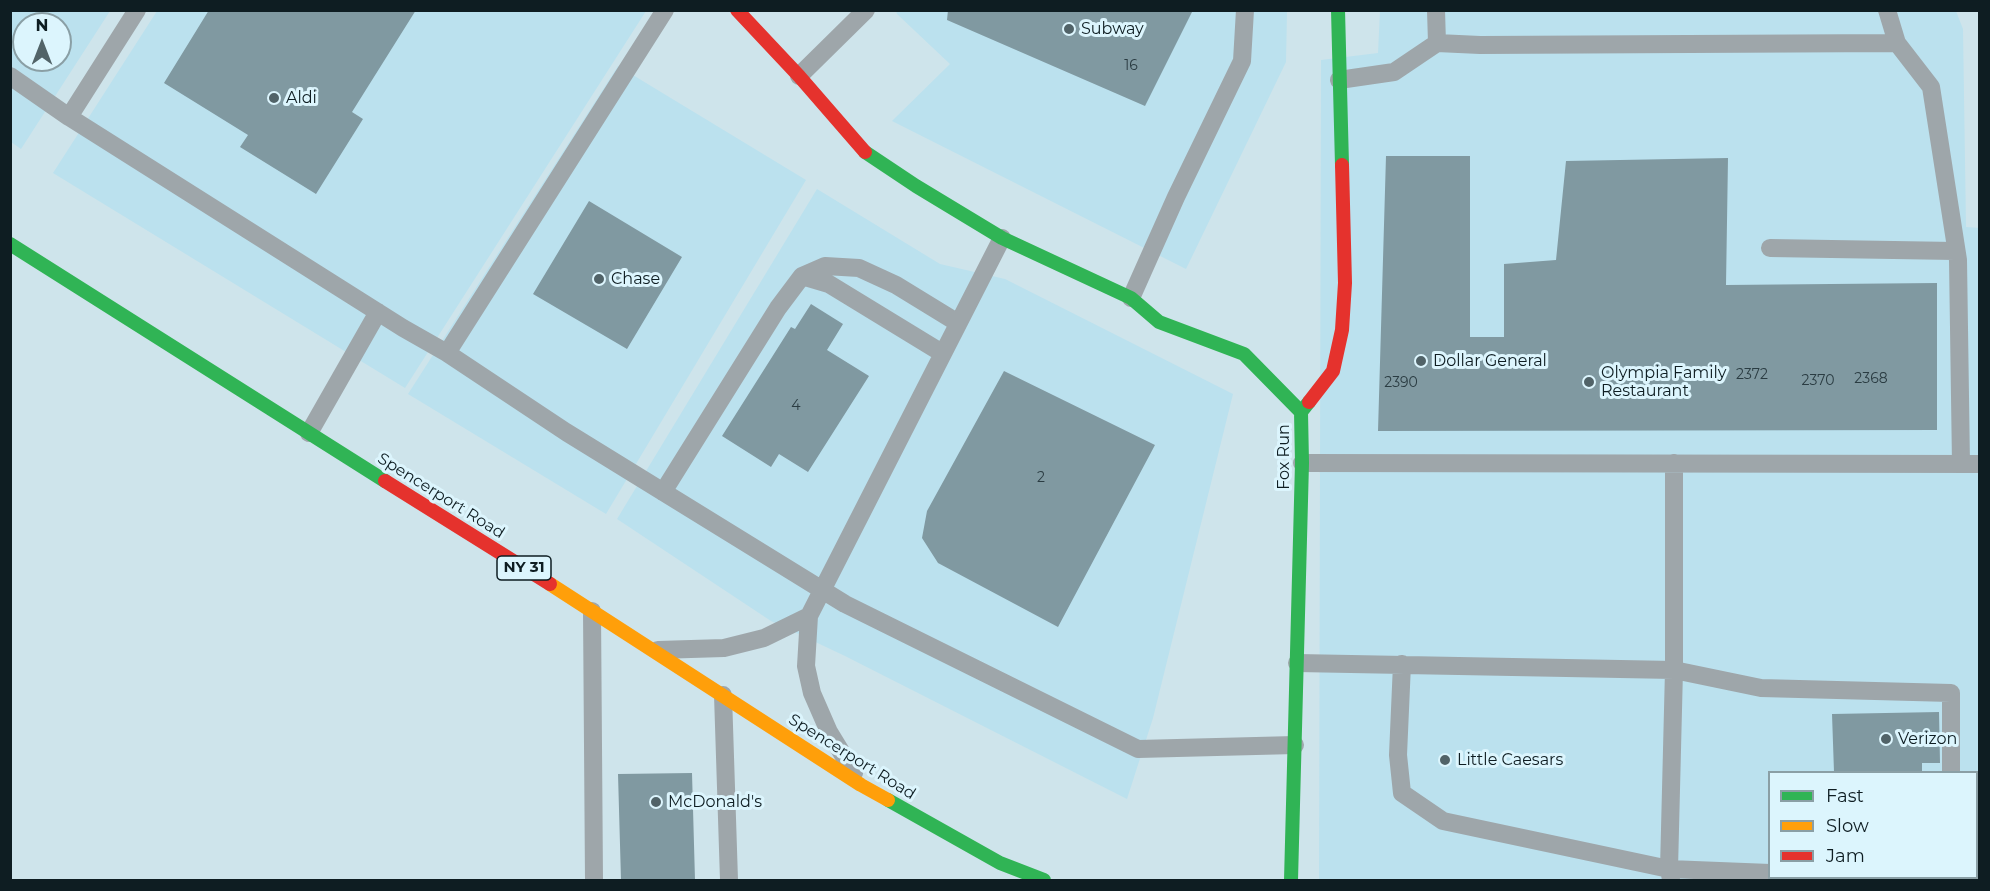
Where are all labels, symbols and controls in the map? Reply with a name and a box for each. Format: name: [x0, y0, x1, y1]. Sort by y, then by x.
north arrow: [12, 12, 72, 72]
text: N: [36, 16, 48, 35]
place label: Subway: [1081, 19, 1144, 39]
marker: Subway: [1062, 22, 1076, 36]
house number: 16: [1124, 58, 1138, 74]
place label: Aldi: [286, 88, 317, 108]
marker: Aldi: [267, 91, 281, 105]
place label: Chase: [611, 269, 660, 289]
marker: Chase: [592, 272, 606, 286]
place label: Dollar General: [1433, 351, 1547, 371]
marker: Dollar General: [1414, 354, 1428, 368]
place label: Olympia Family Restaurant: [1601, 363, 1727, 401]
house number: 2372: [1736, 367, 1768, 383]
house number: 2368: [1854, 371, 1888, 387]
house number: 2370: [1802, 373, 1834, 389]
house number: 2390: [1384, 375, 1418, 391]
marker: Olympia Family Restaurant: [1582, 375, 1596, 389]
house number: 4: [791, 398, 801, 414]
street label: Fox Run: [1274, 424, 1294, 490]
street label: Spencerport Road: [374, 449, 508, 543]
house number: 2: [1037, 470, 1045, 486]
road number: NY 31: [497, 556, 551, 580]
street label: Spencerport Road: [785, 710, 919, 804]
place label: Verizon: [1898, 729, 1957, 749]
marker: Verizon: [1879, 732, 1893, 746]
place label: Little Caesars: [1457, 750, 1563, 770]
marker: Little Caesars: [1438, 753, 1452, 767]
legend: [1768, 771, 1978, 879]
text: Fast: [1826, 785, 1864, 807]
place label: McDonald's: [668, 792, 762, 812]
marker: McDonald's: [649, 795, 663, 809]
text: Slow: [1826, 815, 1869, 837]
text: Jam: [1826, 845, 1865, 867]

